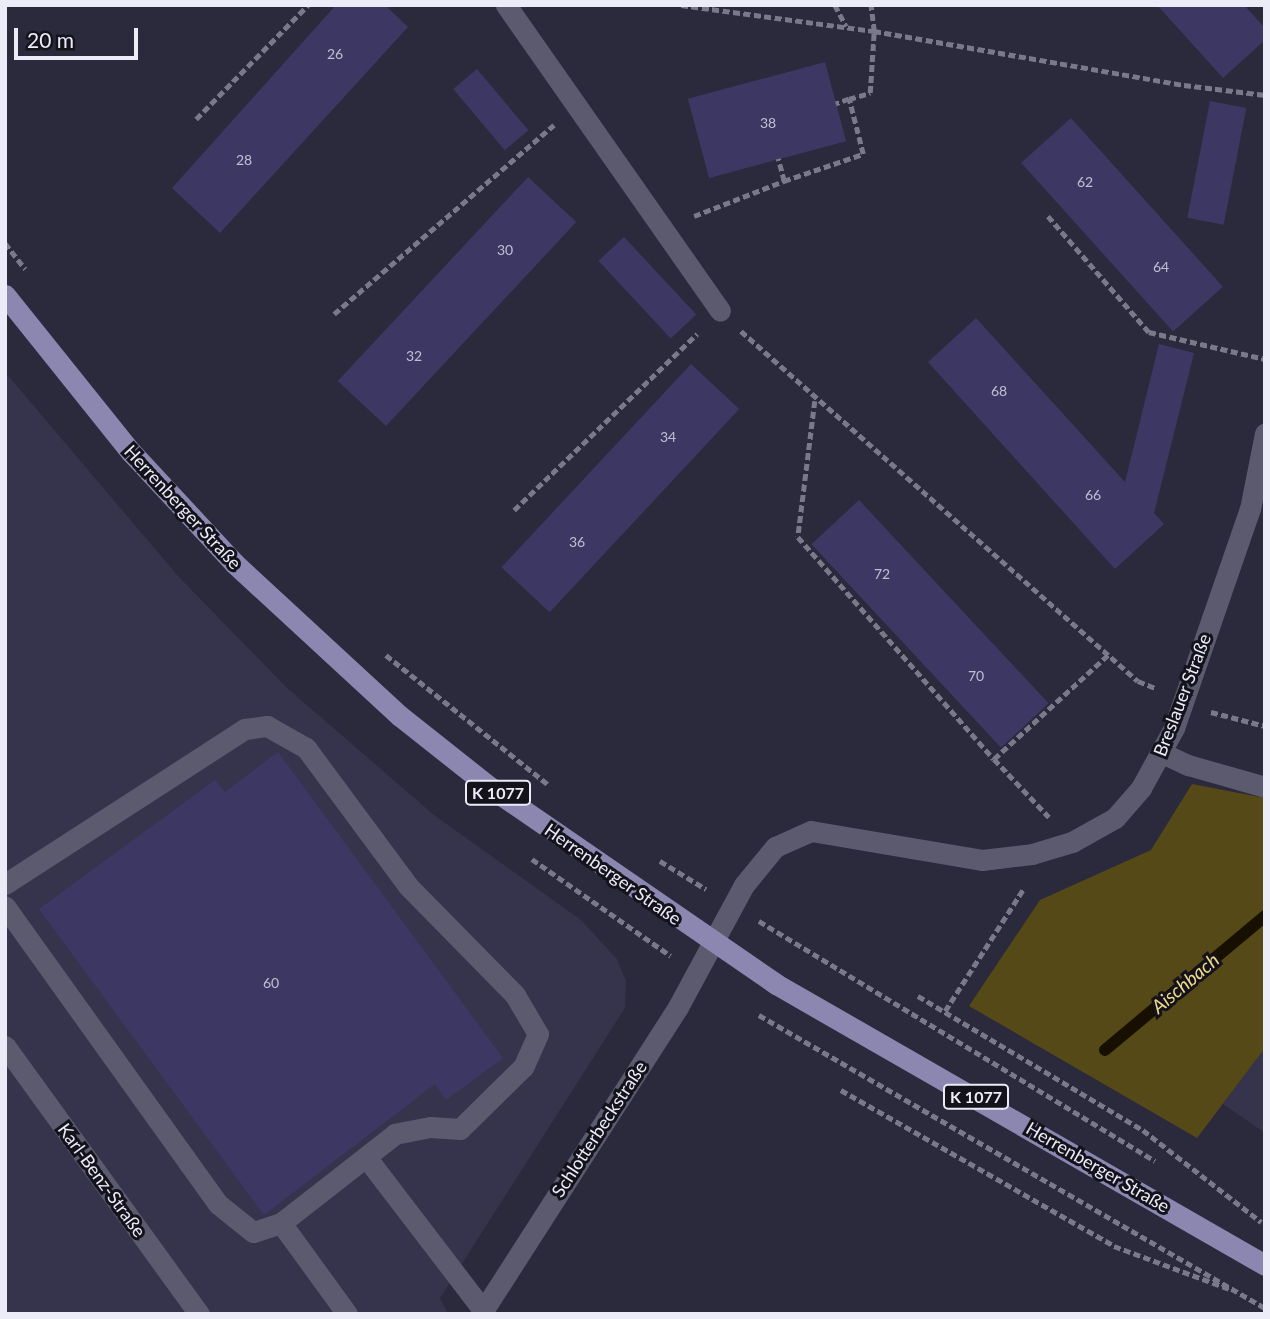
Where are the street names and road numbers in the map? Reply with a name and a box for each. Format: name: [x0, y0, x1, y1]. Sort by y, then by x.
street label: Herrenberger Straße: [120, 440, 246, 574]
street label: Breslauer Straße: [1149, 630, 1215, 760]
road number: K 1077: [465, 780, 531, 806]
street label: Herrenberger Straße: [540, 819, 686, 929]
street label: Schlotterbeckstraße: [547, 1057, 651, 1201]
road number: K 1077: [943, 1084, 1009, 1110]
street label: Herrenberger Straße: [1022, 1117, 1174, 1217]
street label: Karl-Benz-Straße: [54, 1119, 150, 1241]

